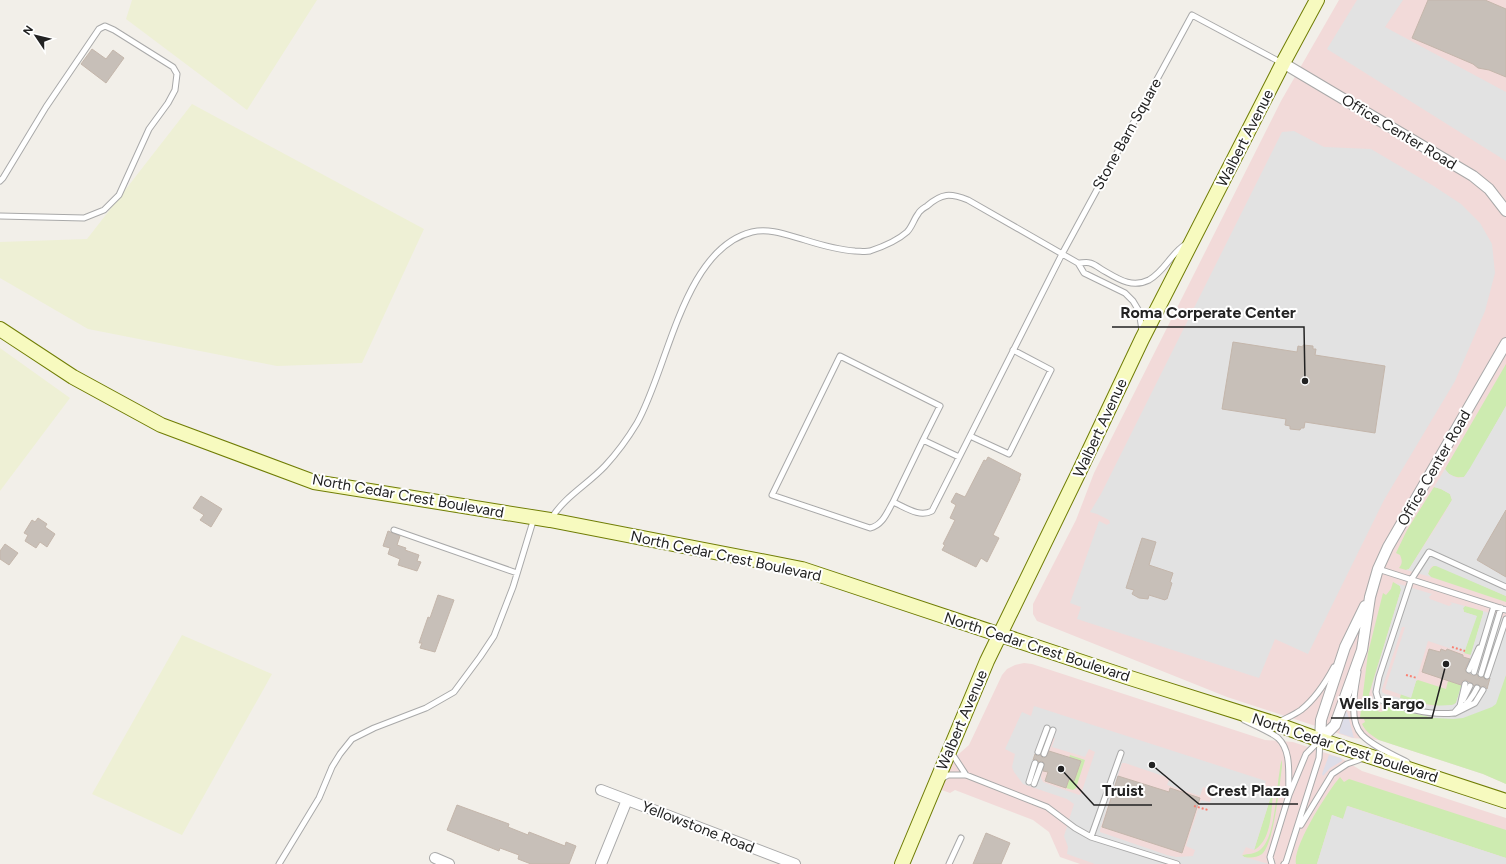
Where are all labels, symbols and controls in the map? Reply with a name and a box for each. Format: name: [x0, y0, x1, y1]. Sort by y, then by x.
north arrow: [16, 16, 56, 56]
text: N: [20, 23, 36, 38]
street label: Stone Barn Square: [1089, 75, 1165, 193]
street label: Walbert Avenue: [1213, 86, 1277, 190]
street label: Office Center Road: [1338, 91, 1460, 173]
callout: Roma Corperate Center: [1112, 299, 1304, 327]
text: Roma Corperate Center: [1120, 303, 1296, 322]
street label: Walbert Avenue: [1069, 376, 1131, 480]
street label: Office Center Road: [1394, 407, 1474, 529]
street label: North Cedar Crest Boulevard: [311, 470, 505, 522]
street label: North Cedar Crest Boulevard: [629, 527, 823, 585]
street label: North Cedar Crest Boulevard: [942, 608, 1132, 686]
street label: Walbert Avenue: [933, 667, 991, 773]
callout: Wells Fargo: [1331, 690, 1432, 718]
text: Wells Fargo: [1339, 694, 1425, 713]
street label: North Cedar Crest Boulevard: [1250, 709, 1440, 787]
callout: Crest Plaza: [1199, 776, 1298, 804]
callout: Truist: [1094, 777, 1152, 805]
text: Truist: [1102, 781, 1144, 800]
text: Crest Plaza: [1207, 781, 1289, 800]
street label: Yellowstone Road: [639, 797, 757, 857]

